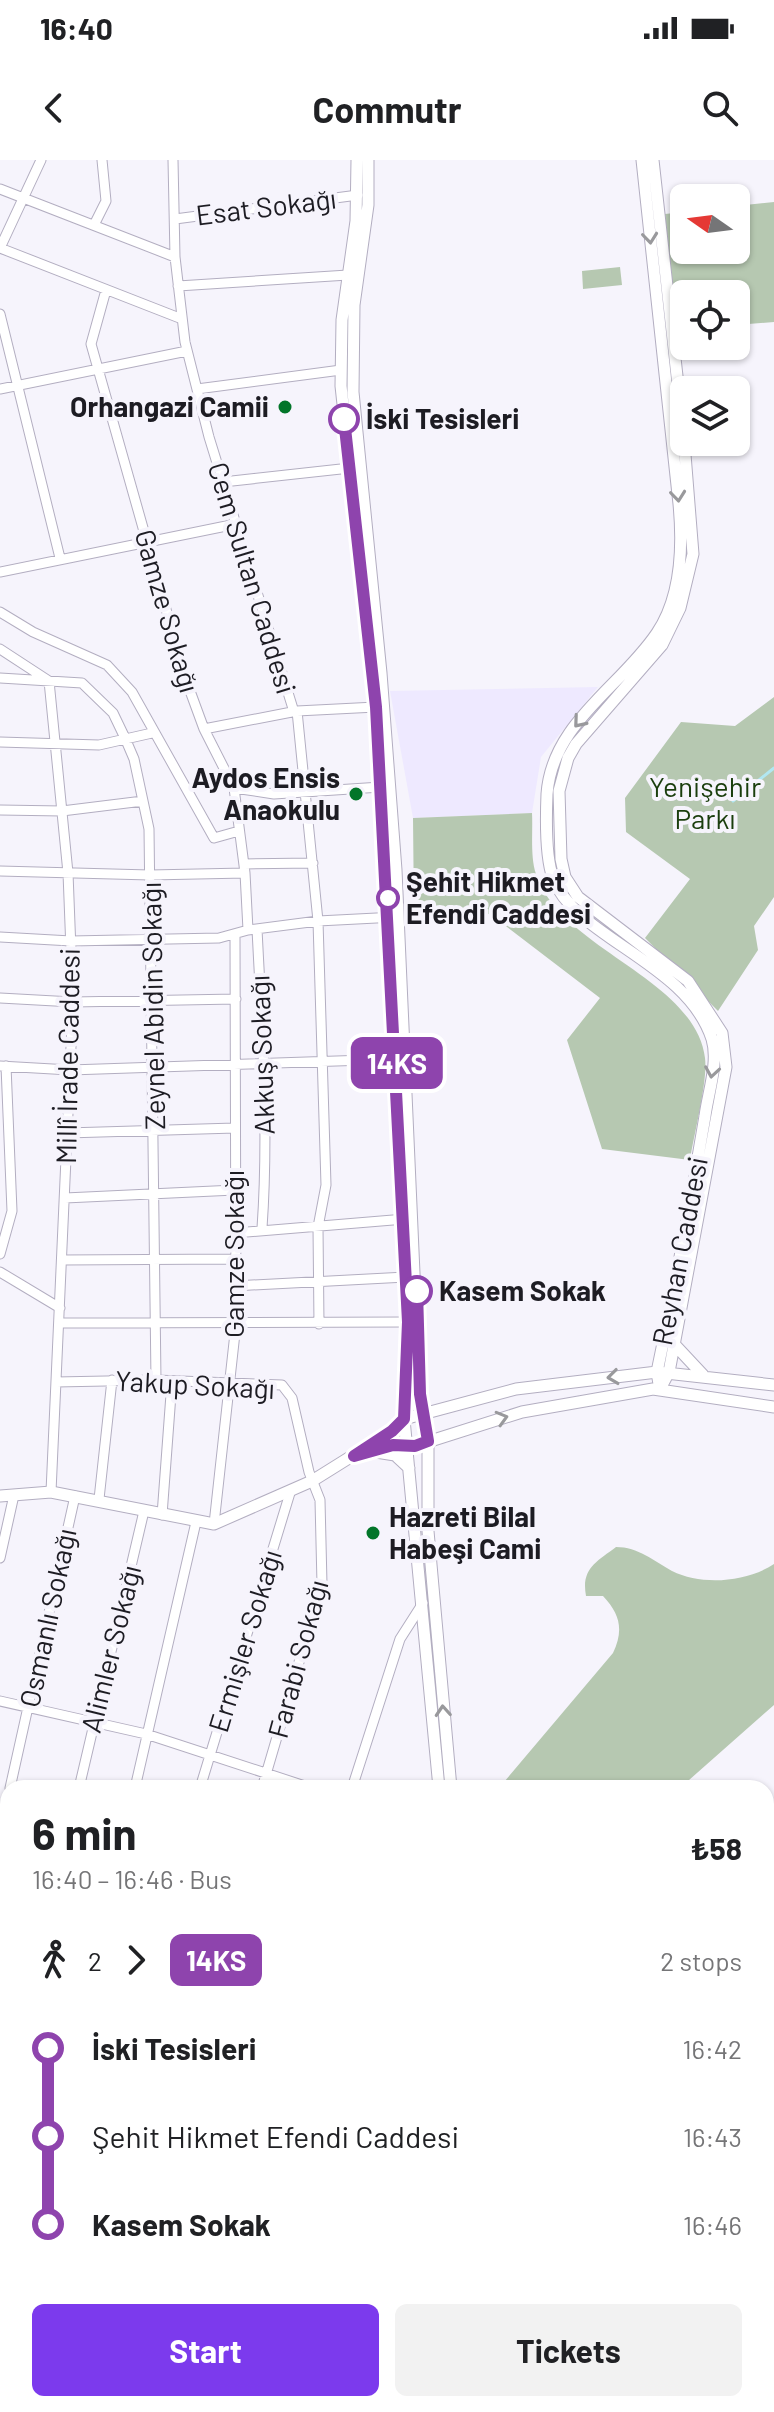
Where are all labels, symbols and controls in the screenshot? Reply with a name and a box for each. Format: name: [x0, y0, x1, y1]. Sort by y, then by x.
text: 16:40: [40, 10, 113, 46]
icon: back: [32, 86, 76, 130]
icon: search: [698, 86, 742, 130]
text: Commutr: [312, 87, 462, 130]
street label: Esat Sokağı: [194, 181, 338, 231]
north arrow: [670, 184, 750, 264]
map controls: [670, 184, 750, 456]
one-way arrow: [641, 231, 658, 244]
button: locate: [670, 280, 750, 360]
button: layers: [670, 376, 750, 456]
place label: Orhangazi Camii: [70, 389, 269, 423]
marker: Orhangazi Camii: [276, 398, 294, 416]
place label: İski Tesisleri: [366, 401, 519, 435]
marker: İski Tesisleri: [329, 404, 359, 434]
street label: Cem Sultan Caddesi: [202, 458, 304, 698]
one-way arrow: [669, 489, 686, 503]
street label: Gamze Sokağı: [128, 525, 207, 696]
one-way arrow: [574, 712, 589, 727]
place label: Aydos Ensis Anaokulu: [191, 760, 340, 826]
park label: Yenişehir Parkı: [649, 769, 761, 835]
marker: Aydos Ensis Anaokulu: [347, 785, 365, 803]
place label: Şehit Hikmet Efendi Caddesi: [406, 864, 591, 930]
street label: Zeynel Abidin Sokağı: [133, 882, 171, 1130]
marker: Şehit Hikmet Efendi Caddesi: [377, 887, 399, 909]
street label: Millî İrade Caddesi: [48, 948, 86, 1164]
street label: Akkuş Sokağı: [241, 975, 281, 1135]
line badge: 14KS: [341, 1037, 453, 1089]
text: 14KS: [367, 1046, 427, 1080]
one-way arrow: [704, 1065, 721, 1078]
street label: Reyhan Caddesi: [644, 1154, 714, 1348]
street label: Gamze Sokağı: [216, 1170, 250, 1338]
place label: Kasem Sokak: [439, 1273, 606, 1307]
marker: Kasem Sokak: [402, 1276, 432, 1306]
street label: Yakup Sokağı: [114, 1363, 276, 1405]
one-way arrow: [606, 1369, 619, 1386]
one-way arrow: [495, 1410, 509, 1427]
place label: Hazreti Bilal Habeşi Cami: [389, 1499, 541, 1565]
marker: Hazreti Bilal Habeşi Cami: [364, 1524, 382, 1542]
street label: Osmanlı Sokağı: [11, 1525, 83, 1710]
street label: Ermişler Sokağı: [200, 1545, 288, 1736]
street label: Alimler Sokağı: [73, 1561, 147, 1736]
street label: Farabi Sokağı: [260, 1576, 334, 1742]
one-way arrow: [435, 1704, 452, 1717]
text: 6 min: [32, 1806, 136, 1859]
text: ₺58: [690, 1830, 742, 1866]
text: 16:40 – 16:46 · Bus: [32, 1863, 232, 1894]
icon: walk: [32, 1938, 76, 1982]
icon: forward: [114, 1938, 158, 1982]
text: 14KS: [186, 1943, 246, 1977]
text: 2: [88, 1945, 102, 1976]
text: 2 stops: [660, 1945, 742, 1976]
text: İski Tesisleri: [92, 2030, 256, 2066]
text: 16:42: [682, 2033, 742, 2064]
text: Şehit Hikmet Efendi Caddesi: [92, 2118, 459, 2154]
text: 16:43: [683, 2121, 742, 2152]
text: Kasem Sokak: [92, 2206, 271, 2242]
text: 16:46: [683, 2209, 742, 2240]
button: Start: [32, 2304, 379, 2396]
button: Tickets: [395, 2304, 742, 2396]

